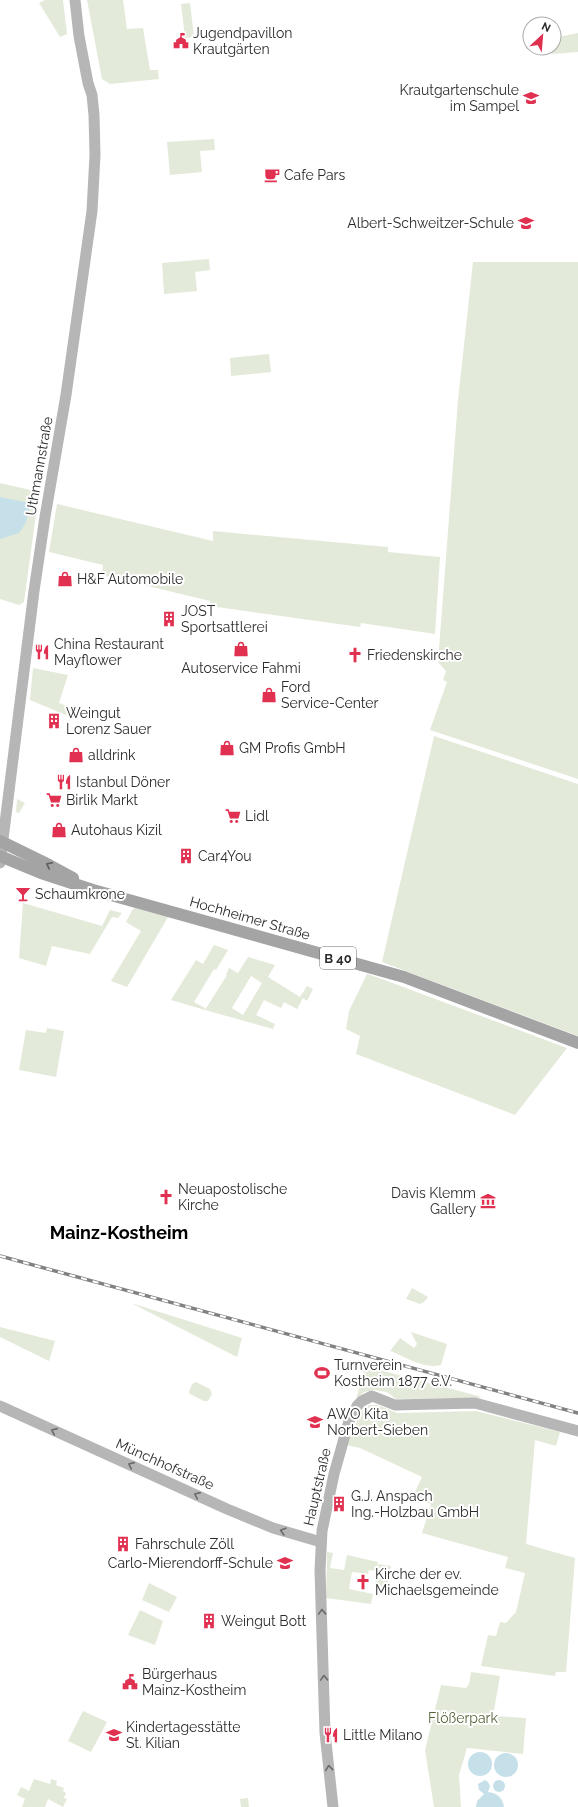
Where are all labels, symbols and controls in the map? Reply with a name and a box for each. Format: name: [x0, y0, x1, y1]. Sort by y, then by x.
north arrow: [522, 16, 562, 56]
text: N: [540, 20, 553, 35]
place label: Jugendpavillon Krautgärten: [193, 25, 292, 57]
public building icon: Jugendpavillon Krautgärten: [172, 32, 190, 50]
place label: Krautgartenschule im Sampel: [399, 82, 519, 114]
school or university icon: Krautgartenschule im Sampel: [522, 89, 540, 107]
cafe icon: Cafe Pars: [263, 166, 281, 184]
place label: Cafe Pars: [284, 167, 346, 183]
school or university icon: Albert-Schweitzer-Schule: [517, 214, 535, 232]
place label: Albert-Schweitzer-Schule: [347, 215, 514, 231]
street label: Uthmannstraße: [22, 415, 56, 517]
shop icon: H&F Automobile: [56, 570, 74, 588]
place label: H&F Automobile: [77, 571, 183, 587]
place label: JOST Sportsattlerei: [181, 603, 268, 635]
building icon: JOST Sportsattlerei: [160, 610, 178, 628]
place label: China Restaurant Mayflower: [54, 636, 164, 668]
shop icon: Autoservice Fahmi: [232, 640, 250, 658]
restaurant icon: China Restaurant Mayflower: [33, 643, 51, 661]
church icon: Friedenskirche: [346, 646, 364, 664]
place label: Friedenskirche: [367, 647, 462, 663]
place label: Autoservice Fahmi: [181, 660, 301, 676]
place label: Ford Service-Center: [281, 679, 379, 711]
shop icon: Ford Service-Center: [260, 686, 278, 704]
place label: Weingut Lorenz Sauer: [66, 705, 152, 737]
building icon: Weingut Lorenz Sauer: [45, 712, 63, 730]
shop icon: GM Profis GmbH: [218, 739, 236, 757]
place label: GM Profis GmbH: [239, 740, 346, 756]
shop icon: alldrink: [67, 746, 85, 764]
place label: alldrink: [88, 747, 136, 763]
restaurant icon: Istanbul Döner: [55, 773, 73, 791]
place label: Istanbul Döner: [76, 774, 170, 790]
supermarket icon: Birlik Markt: [45, 791, 63, 809]
place label: Birlik Markt: [66, 792, 138, 808]
supermarket icon: Lidl: [224, 807, 242, 825]
place label: Lidl: [245, 808, 269, 824]
shop icon: Autohaus Kizil: [50, 821, 68, 839]
place label: Autohaus Kizil: [71, 822, 162, 838]
building icon: Car4You: [177, 847, 195, 865]
place label: Car4You: [198, 848, 252, 864]
one-way arrow: [45, 862, 53, 869]
bar icon: Schaumkrone: [14, 885, 32, 903]
place label: Schaumkrone: [35, 886, 125, 902]
street label: Hochheimer Straße: [188, 893, 312, 943]
road number: B 40: [320, 947, 356, 969]
place label: Neuapostolische Kirche: [178, 1181, 287, 1213]
place label: Davis Klemm Gallery: [391, 1185, 476, 1217]
church icon: Neuapostolische Kirche: [157, 1188, 175, 1206]
museum icon: Davis Klemm Gallery: [479, 1192, 497, 1210]
district label: Mainz-Kostheim: [50, 1222, 188, 1243]
place label: Turnverein Kostheim 1877 e.V.: [334, 1357, 452, 1389]
sports icon: Turnverein Kostheim 1877 e.V.: [313, 1364, 331, 1382]
place label: AWO Kita Norbert-Sieben: [327, 1406, 428, 1438]
school or university icon: AWO Kita Norbert-Sieben: [306, 1413, 324, 1431]
one-way arrow: [50, 1428, 58, 1436]
street label: Münchhofstraße: [114, 1435, 216, 1493]
street label: Hauptstraße: [300, 1447, 334, 1527]
one-way arrow: [127, 1462, 135, 1470]
place label: G.J. Anspach Ing.-Holzbau GmbH: [351, 1488, 479, 1520]
one-way arrow: [193, 1492, 201, 1500]
building icon: G.J. Anspach Ing.-Holzbau GmbH: [330, 1495, 348, 1513]
one-way arrow: [280, 1527, 287, 1536]
building icon: Fahrschule Zöll: [114, 1535, 132, 1553]
place label: Fahrschule Zöll: [135, 1536, 234, 1552]
school or university icon: Carlo-Mierendorff-Schule: [276, 1554, 294, 1572]
place label: Carlo-Mierendorff-Schule: [108, 1555, 273, 1571]
place label: Kirche der ev. Michaelsgemeinde: [375, 1566, 499, 1598]
church icon: Kirche der ev. Michaelsgemeinde: [354, 1573, 372, 1591]
one-way arrow: [317, 1609, 326, 1615]
building icon: Weingut Bott: [200, 1612, 218, 1630]
place label: Weingut Bott: [221, 1613, 307, 1629]
place label: Bürgerhaus Mainz-Kostheim: [142, 1666, 246, 1698]
public building icon: Bürgerhaus Mainz-Kostheim: [121, 1673, 139, 1691]
one-way arrow: [319, 1675, 328, 1681]
park label: Flößerpark: [428, 1710, 498, 1726]
place label: Kindertagesstätte St. Kilian: [126, 1719, 241, 1751]
school or university icon: Kindertagesstätte St. Kilian: [105, 1726, 123, 1744]
restaurant icon: Little Milano: [322, 1726, 340, 1744]
place label: Little Milano: [343, 1727, 422, 1743]
one-way arrow: [325, 1765, 334, 1771]

